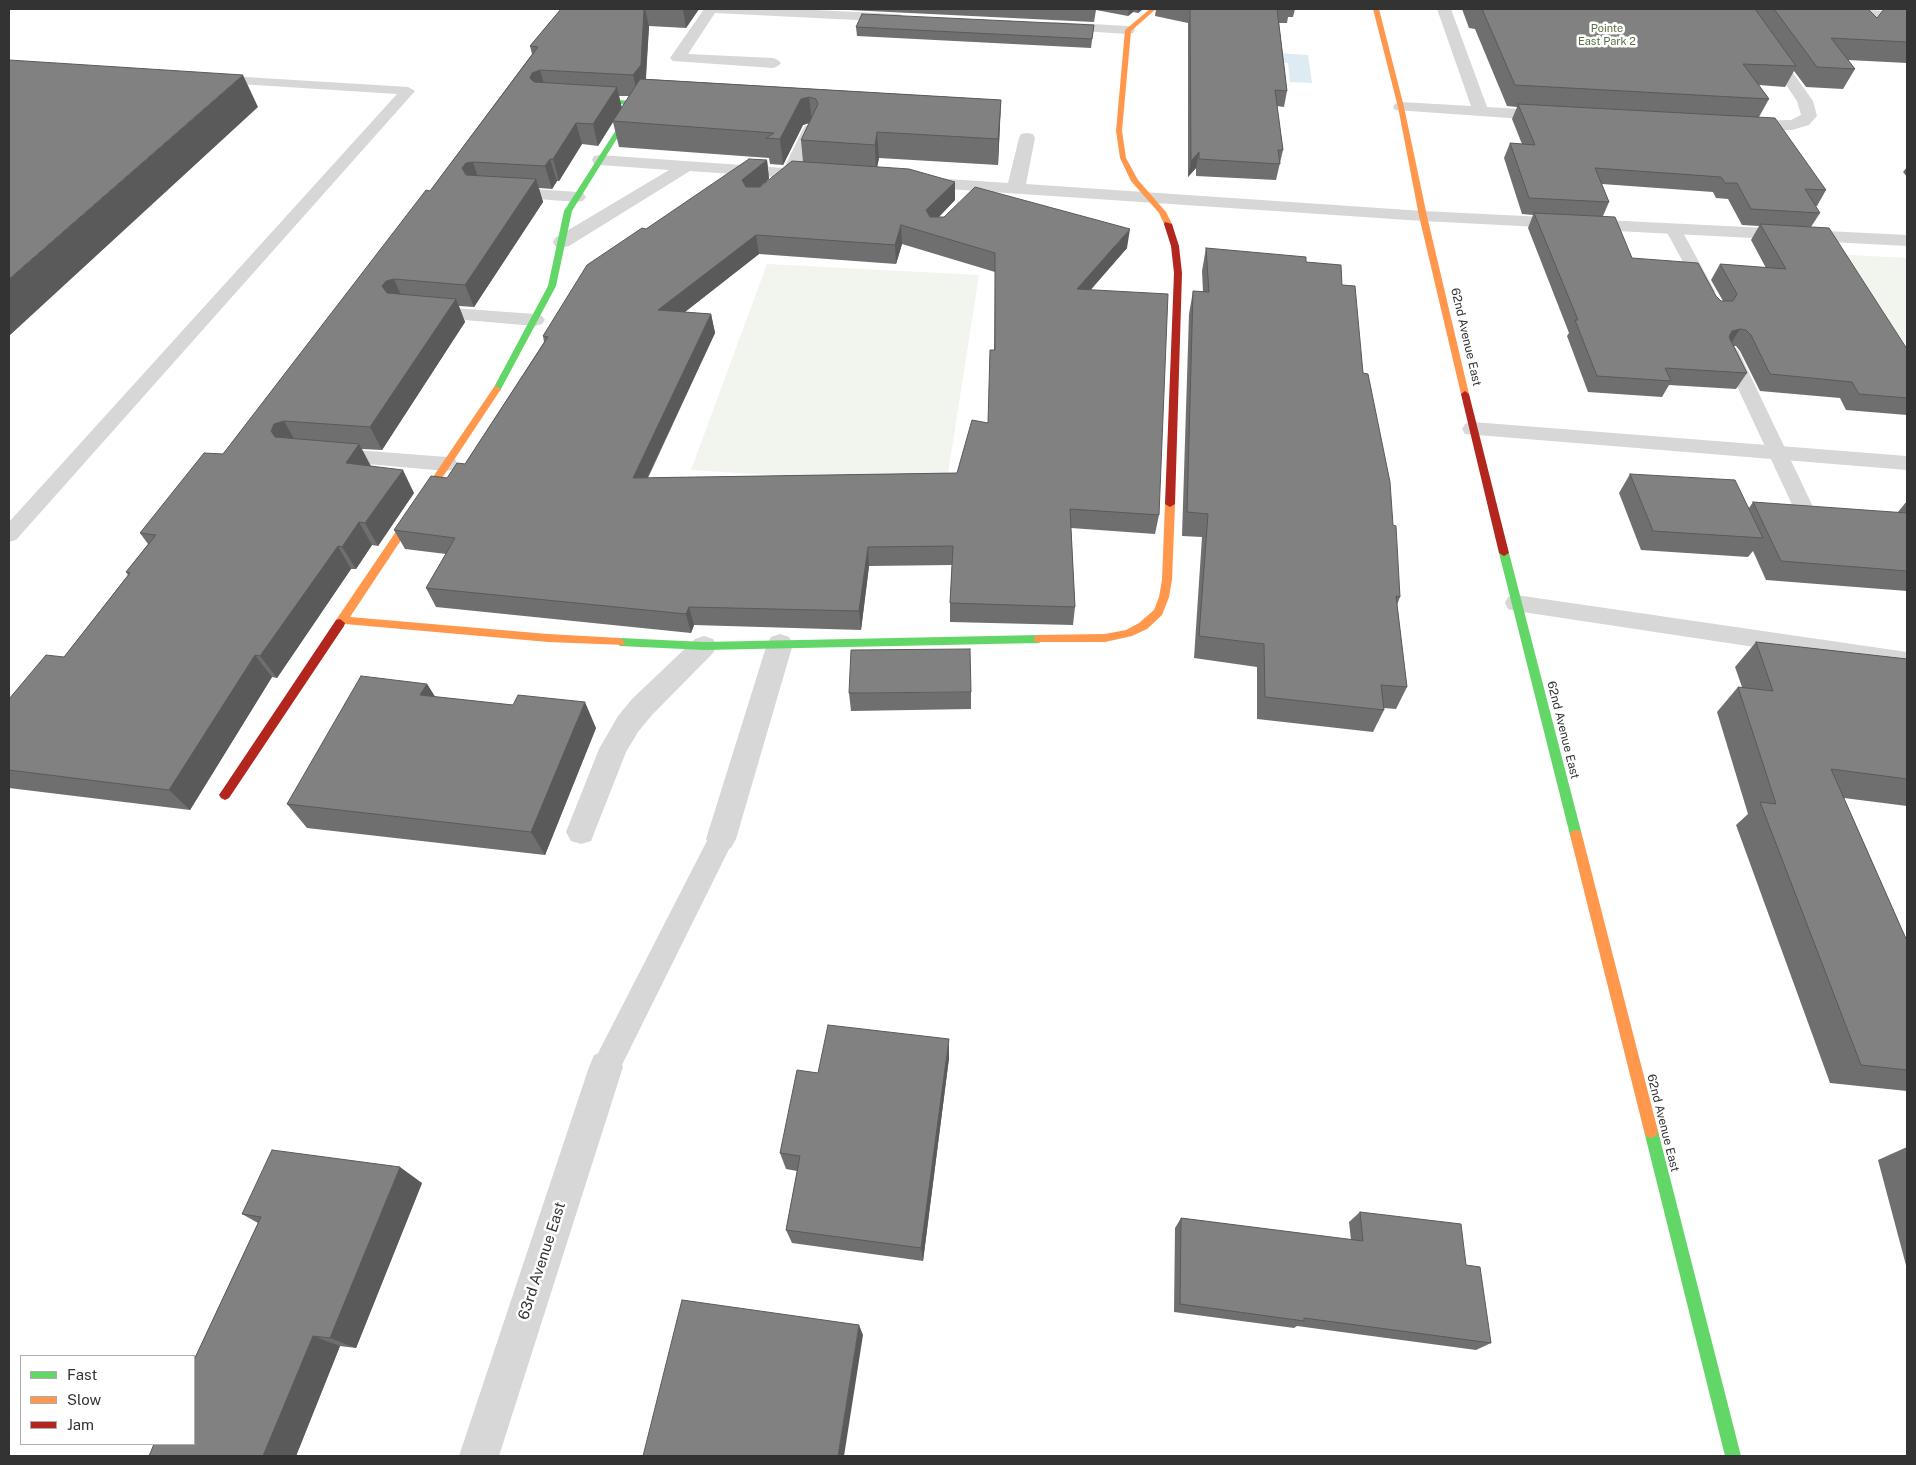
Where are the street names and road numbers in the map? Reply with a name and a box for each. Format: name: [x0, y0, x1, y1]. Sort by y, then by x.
street label: 62nd Avenue East: [1448, 287, 1484, 387]
street label: 62nd Avenue East: [1544, 680, 1582, 780]
street label: 62nd Avenue East: [1644, 1073, 1682, 1173]
street label: 63rd Avenue East: [514, 1200, 570, 1322]

